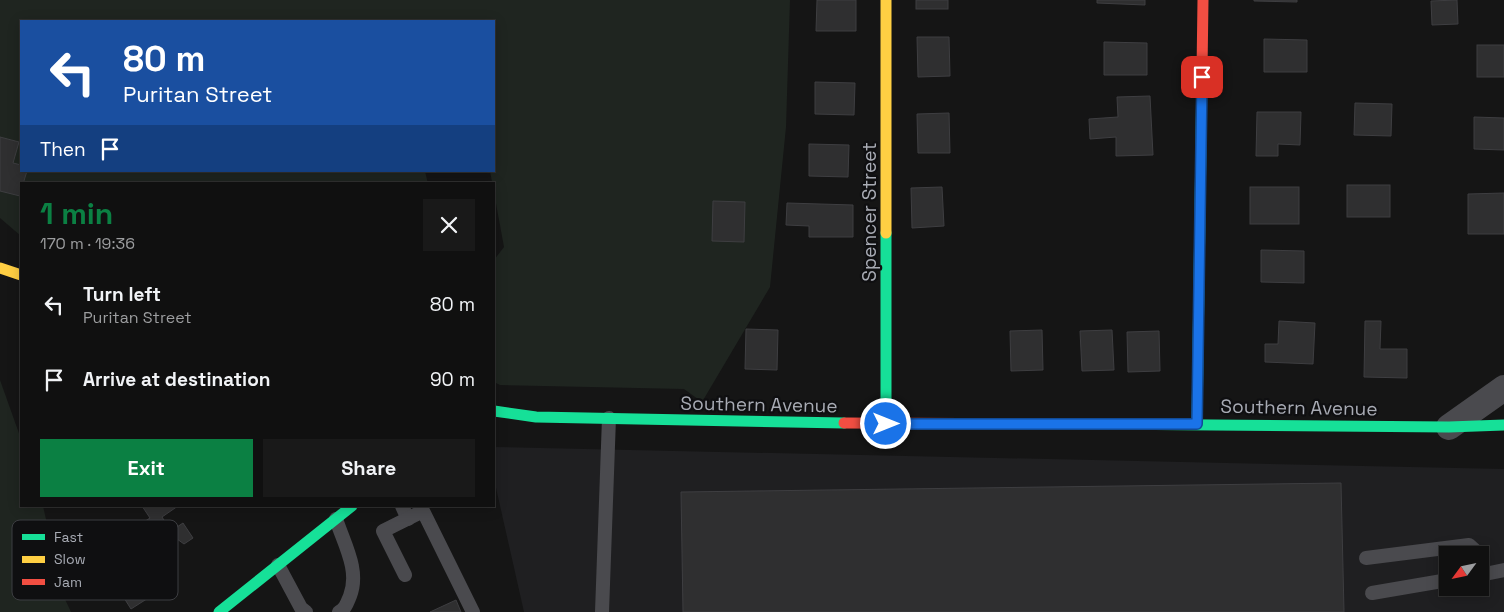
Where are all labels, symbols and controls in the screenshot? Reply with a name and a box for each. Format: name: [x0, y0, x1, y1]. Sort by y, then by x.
text: 80 m: [123, 37, 205, 81]
icon: left: [40, 40, 105, 105]
pin: [1181, 56, 1223, 98]
icon: arrive: [1188, 63, 1216, 91]
text: Puritan Street: [123, 80, 272, 108]
icon: arrive: [96, 135, 124, 163]
text: Then: [40, 137, 86, 162]
street label: Spencer Street: [857, 142, 882, 282]
text: 1 min: [40, 194, 113, 233]
button: close: [423, 199, 475, 251]
text: 170 m · 19:36: [40, 233, 135, 254]
text: Turn left: [83, 282, 161, 307]
icon: left: [40, 291, 68, 319]
text: 80 m: [430, 292, 475, 317]
text: Puritan Street: [83, 307, 192, 328]
icon: arrive: [40, 366, 68, 394]
text: Arrive at destination: [83, 367, 271, 392]
text: 90 m: [430, 367, 475, 392]
street label: Southern Avenue: [680, 391, 838, 418]
street label: Southern Avenue: [1220, 394, 1378, 421]
position arrow: [859, 397, 911, 449]
button: Exit: [40, 439, 253, 497]
button: Share: [263, 439, 475, 497]
legend: [12, 520, 178, 600]
text: Fast: [54, 528, 83, 546]
north arrow: [1439, 546, 1489, 596]
map controls: [1439, 546, 1489, 596]
text: Slow: [54, 550, 86, 568]
text: Jam: [54, 573, 82, 591]

